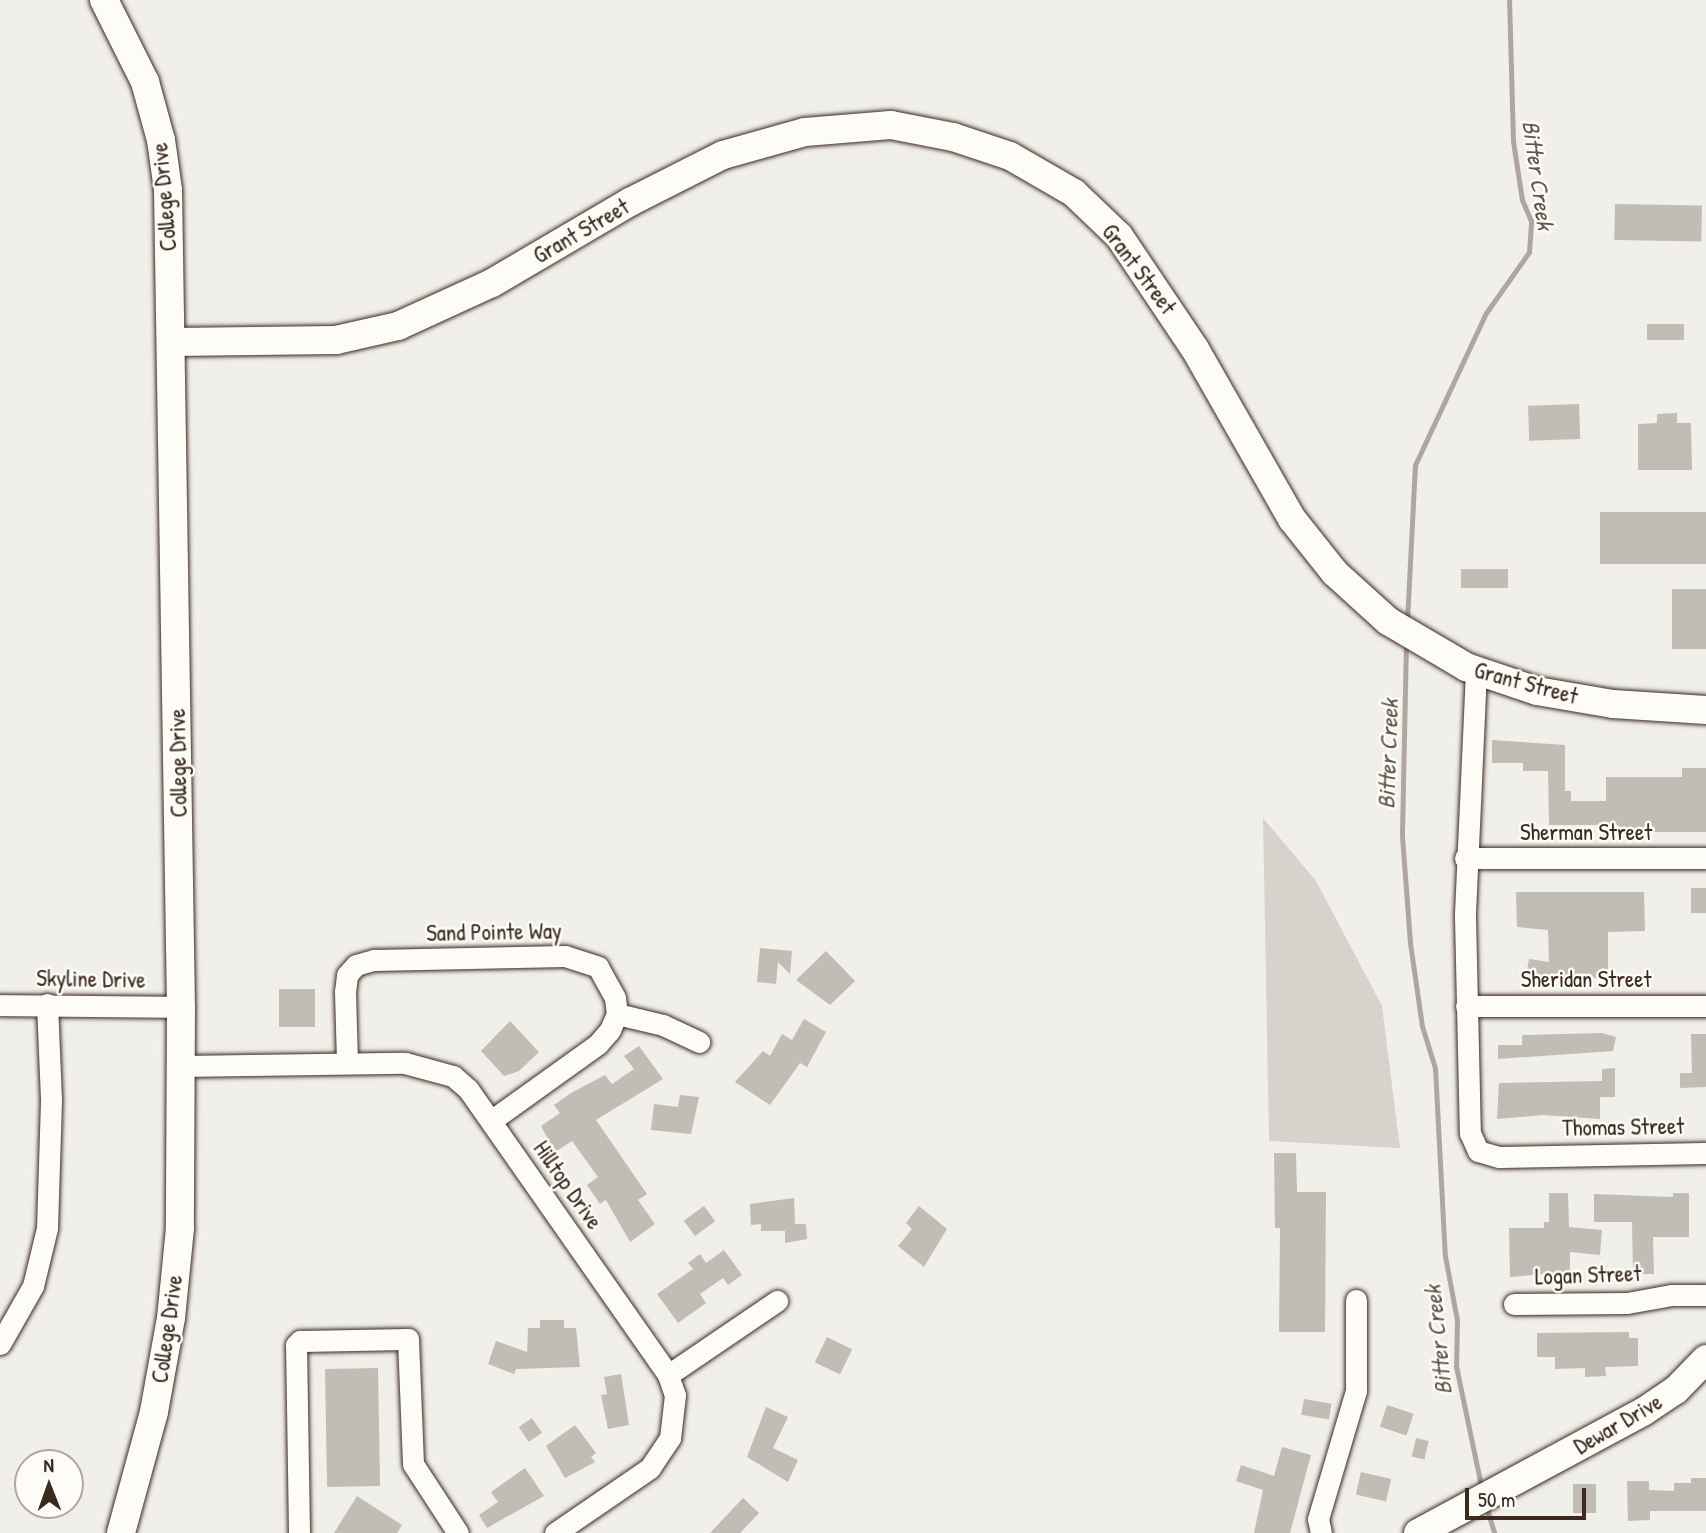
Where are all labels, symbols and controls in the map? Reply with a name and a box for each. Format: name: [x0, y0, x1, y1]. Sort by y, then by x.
water label: Bitter Creek: [1516, 119, 1560, 231]
street label: College Drive: [146, 142, 182, 252]
street label: Grant Street: [528, 193, 634, 269]
street label: Grant Street: [1096, 218, 1182, 320]
street label: Grant Street: [1471, 656, 1581, 710]
water label: Bitter Creek: [1372, 699, 1404, 809]
street label: College Drive: [163, 708, 193, 818]
street label: Sherman Street: [1520, 818, 1652, 846]
street label: Sand Pointe Way: [426, 917, 562, 947]
street label: Skyline Drive: [36, 964, 146, 994]
street label: Sheridan Street: [1521, 965, 1651, 993]
street label: Thomas Street: [1562, 1112, 1684, 1142]
street label: Hilltop Drive: [528, 1136, 608, 1234]
street label: Logan Street: [1534, 1259, 1642, 1291]
street label: College Drive: [146, 1273, 188, 1385]
water label: Bitter Creek: [1418, 1284, 1458, 1396]
street label: Dewar Drive: [1569, 1388, 1667, 1460]
north arrow: [14, 1449, 84, 1519]
text: N: [43, 1452, 54, 1478]
scale bar: [1468, 1474, 1589, 1518]
text: 50 m: [1478, 1485, 1515, 1514]

